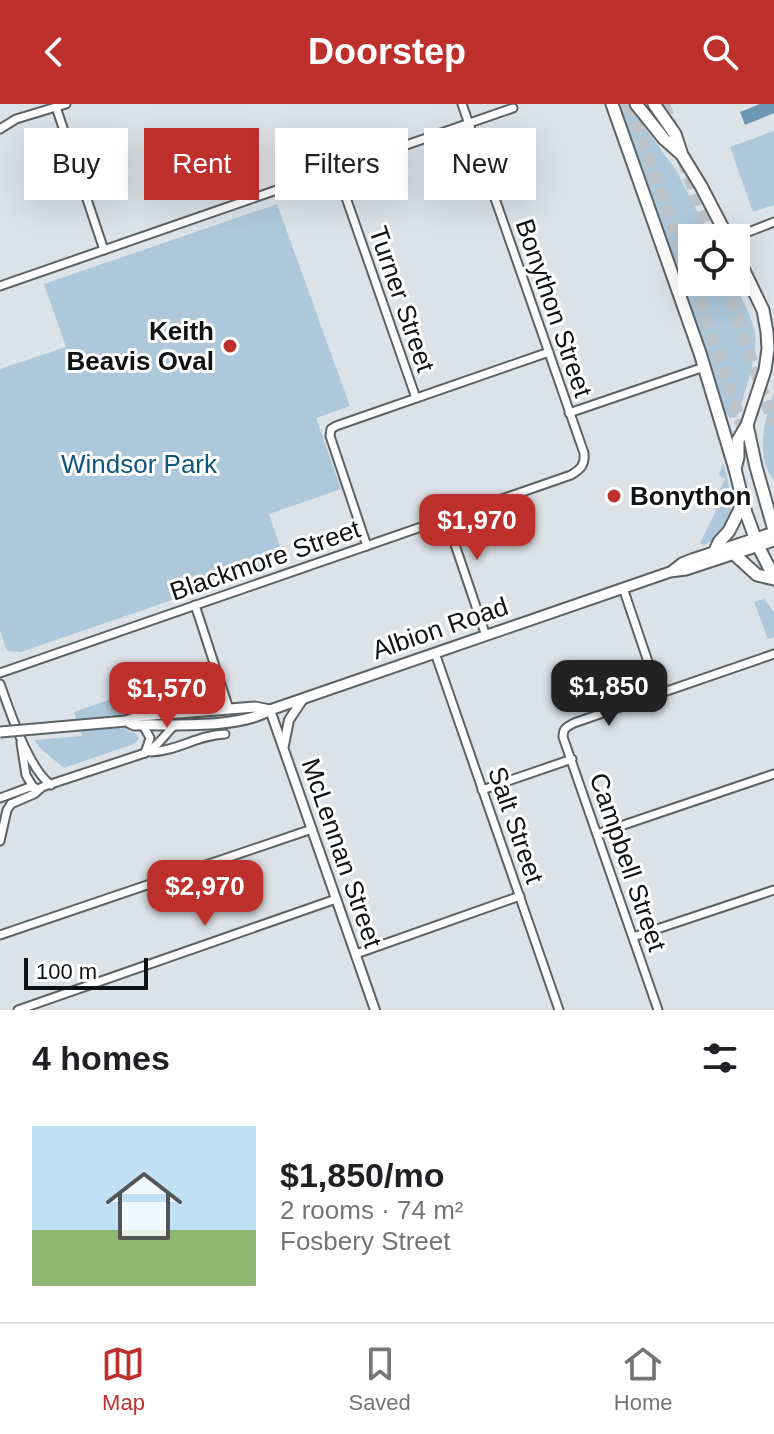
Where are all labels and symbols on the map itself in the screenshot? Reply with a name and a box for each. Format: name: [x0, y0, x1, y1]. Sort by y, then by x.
street label: Bonython Street: [509, 215, 599, 402]
street label: Turner Street: [363, 222, 441, 377]
place label: Keith Beavis Oval: [67, 316, 214, 376]
marker: Keith Beavis Oval: [221, 337, 239, 355]
park label: Windsor Park: [61, 449, 218, 479]
place label: Bonython: [630, 481, 751, 511]
marker: Bonython: [605, 487, 623, 505]
pin: $1,970: [412, 494, 542, 562]
street label: Blackmore Street: [166, 513, 365, 607]
street label: Albion Road: [368, 591, 512, 665]
pin: $1,850: [544, 660, 674, 728]
pin: $1,570: [102, 662, 232, 730]
street label: McLennan Street: [296, 755, 389, 952]
street label: Salt Street: [482, 763, 550, 888]
street label: Campbell Street: [583, 769, 673, 956]
pin: $2,970: [140, 860, 270, 928]
scale bar: [24, 954, 148, 990]

